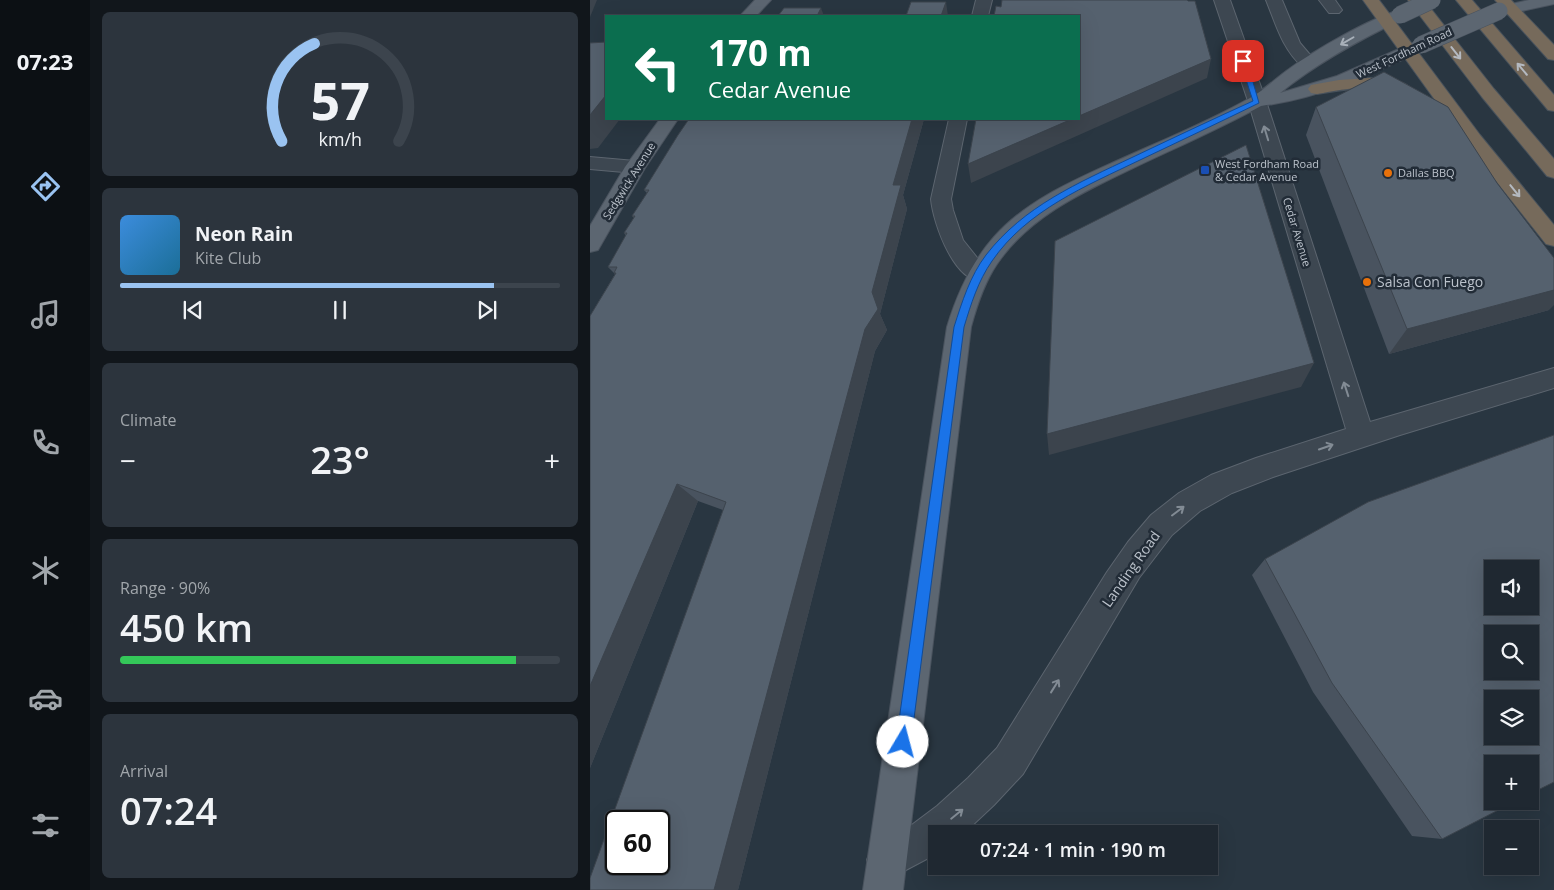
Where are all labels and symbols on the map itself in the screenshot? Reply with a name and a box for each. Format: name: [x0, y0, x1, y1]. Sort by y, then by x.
street label: West Fordham Road: [1353, 24, 1454, 81]
one-way arrow: [1340, 37, 1355, 47]
pin: [1222, 40, 1264, 82]
one-way arrow: [1450, 46, 1461, 59]
one-way arrow: [1516, 63, 1527, 76]
one-way arrow: [1261, 126, 1271, 142]
street label: Sedgwick Avenue: [599, 139, 658, 222]
place label: West Fordham Road & Cedar Avenue: [1215, 156, 1319, 184]
marker: West Fordham Road & Cedar Avenue: [1199, 164, 1211, 176]
place label: Dallas BBQ: [1398, 165, 1455, 180]
marker: Dallas BBQ: [1382, 167, 1394, 179]
one-way arrow: [1509, 184, 1520, 197]
street label: Cedar Avenue: [1280, 195, 1315, 268]
place label: Salsa Con Fuego: [1377, 272, 1483, 291]
marker: Salsa Con Fuego: [1361, 276, 1373, 288]
one-way arrow: [1341, 381, 1351, 397]
one-way arrow: [1318, 442, 1333, 451]
one-way arrow: [1171, 506, 1185, 516]
street label: Landing Road: [1097, 527, 1164, 611]
one-way arrow: [1050, 680, 1060, 694]
position arrow: [876, 715, 928, 767]
one-way arrow: [950, 809, 963, 820]
speed limit sign: 60: [605, 810, 670, 875]

